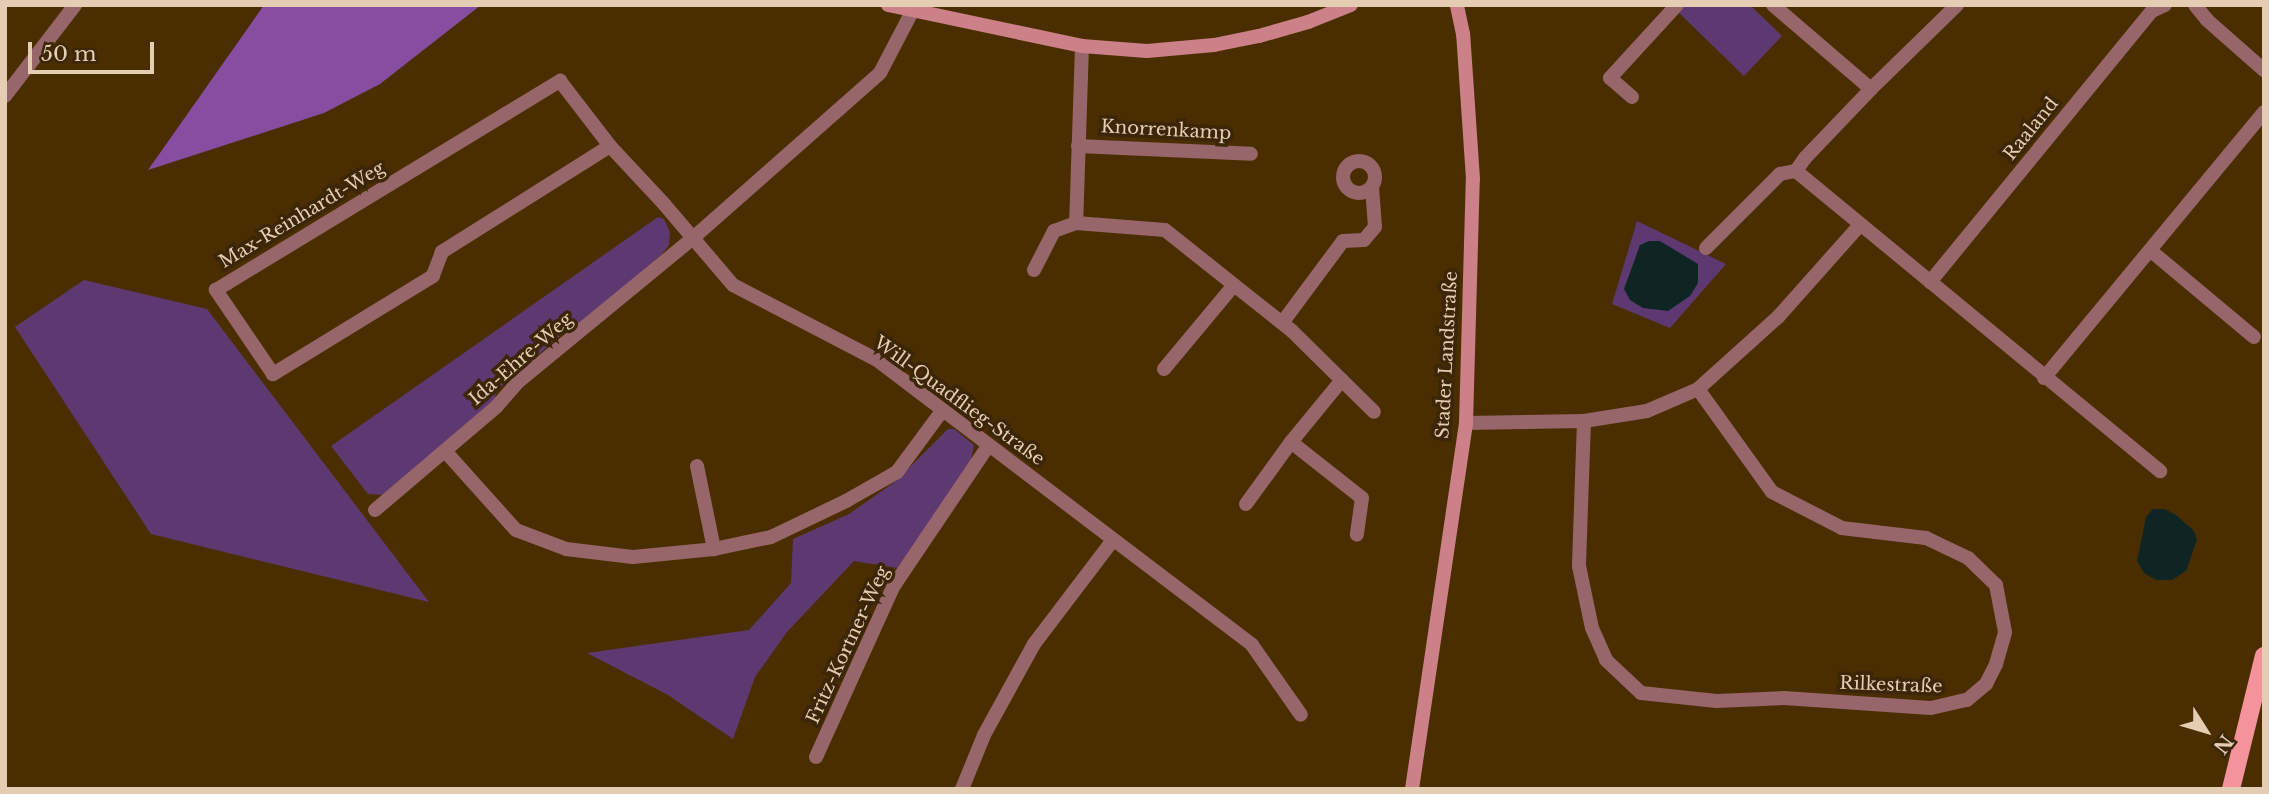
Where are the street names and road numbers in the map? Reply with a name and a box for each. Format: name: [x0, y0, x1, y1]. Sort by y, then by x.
street label: Raaland: [1999, 93, 2063, 165]
street label: Knorrenkamp: [1100, 116, 1232, 144]
street label: Max-Reinhardt-Weg: [215, 157, 389, 273]
street label: Stader Landstraße: [1432, 270, 1462, 440]
street label: Ida-Ehre-Weg: [465, 308, 577, 410]
street label: Will-Quadflieg-Straße: [869, 332, 1049, 470]
street label: Fritz-Kortner-Weg: [802, 563, 894, 727]
street label: Rilkestraße: [1839, 672, 1943, 698]

